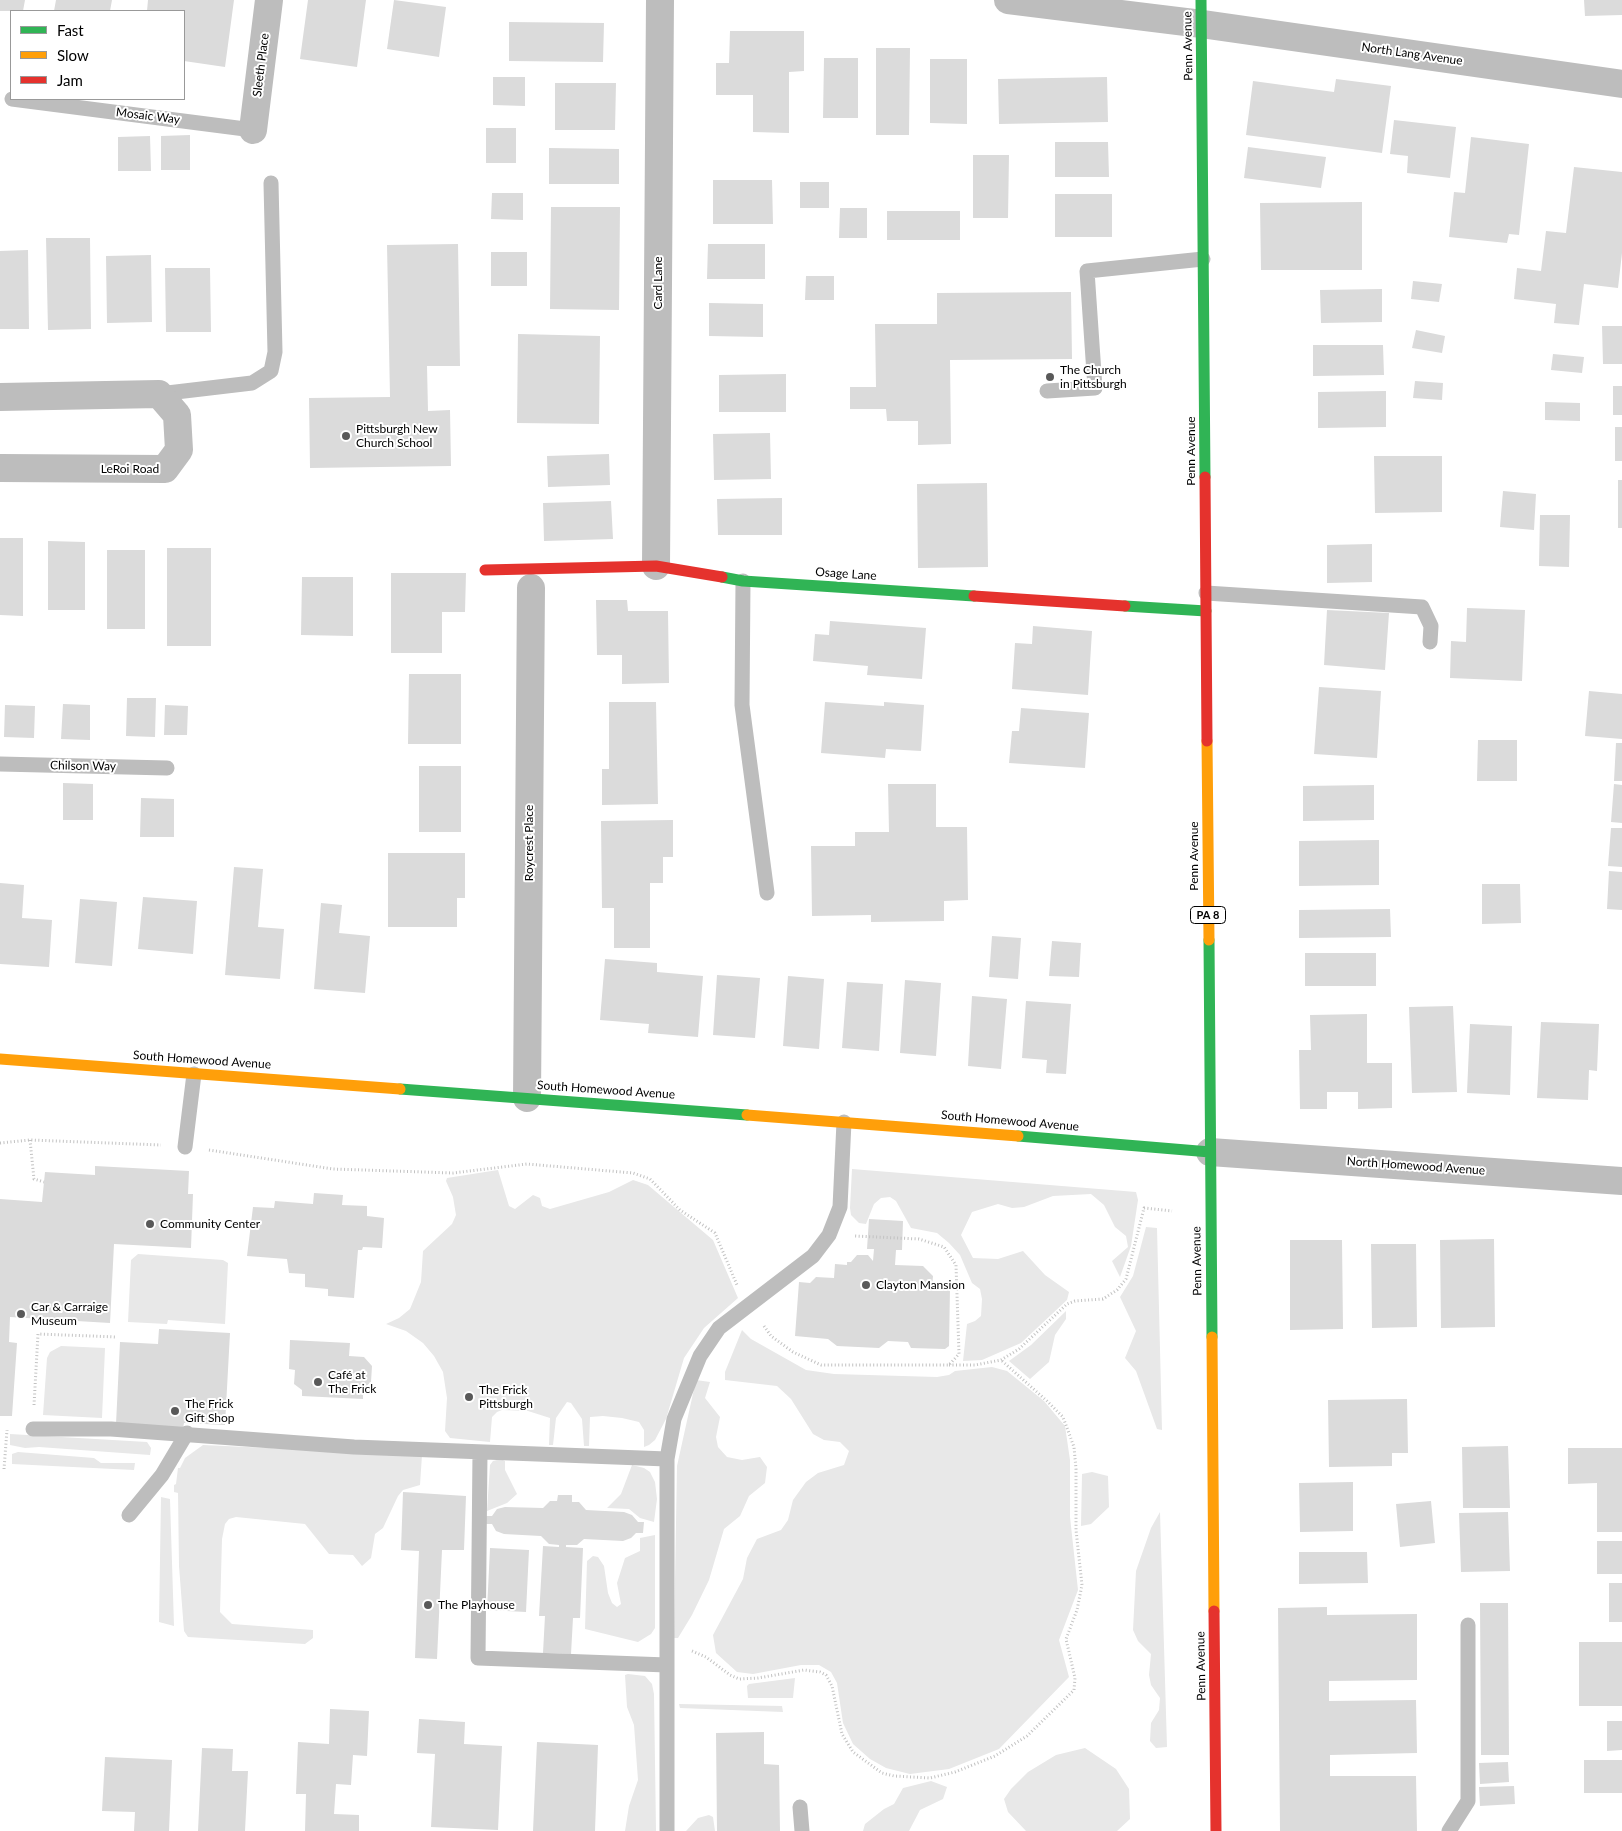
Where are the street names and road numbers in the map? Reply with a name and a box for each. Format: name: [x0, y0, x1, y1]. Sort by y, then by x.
street label: Penn Avenue: [1180, 11, 1196, 81]
street label: Sleeth Place: [250, 32, 272, 98]
street label: North Lang Avenue: [1360, 40, 1464, 68]
street label: Mosaic Way: [115, 105, 181, 127]
street label: Card Lane: [651, 256, 665, 310]
street label: Penn Avenue: [1184, 416, 1198, 486]
street label: LeRoi Road: [101, 462, 159, 476]
street label: Osage Lane: [815, 565, 877, 583]
street label: Chilson Way: [50, 758, 116, 774]
street label: Roycrest Place: [522, 805, 536, 881]
street label: Penn Avenue: [1187, 821, 1201, 891]
road number: PA 8: [1190, 906, 1226, 924]
street label: South Homewood Avenue: [132, 1048, 272, 1072]
street label: South Homewood Avenue: [536, 1078, 676, 1102]
street label: South Homewood Avenue: [940, 1108, 1080, 1134]
street label: North Homewood Avenue: [1346, 1154, 1486, 1178]
street label: Penn Avenue: [1189, 1226, 1205, 1296]
street label: Penn Avenue: [1193, 1631, 1209, 1701]

